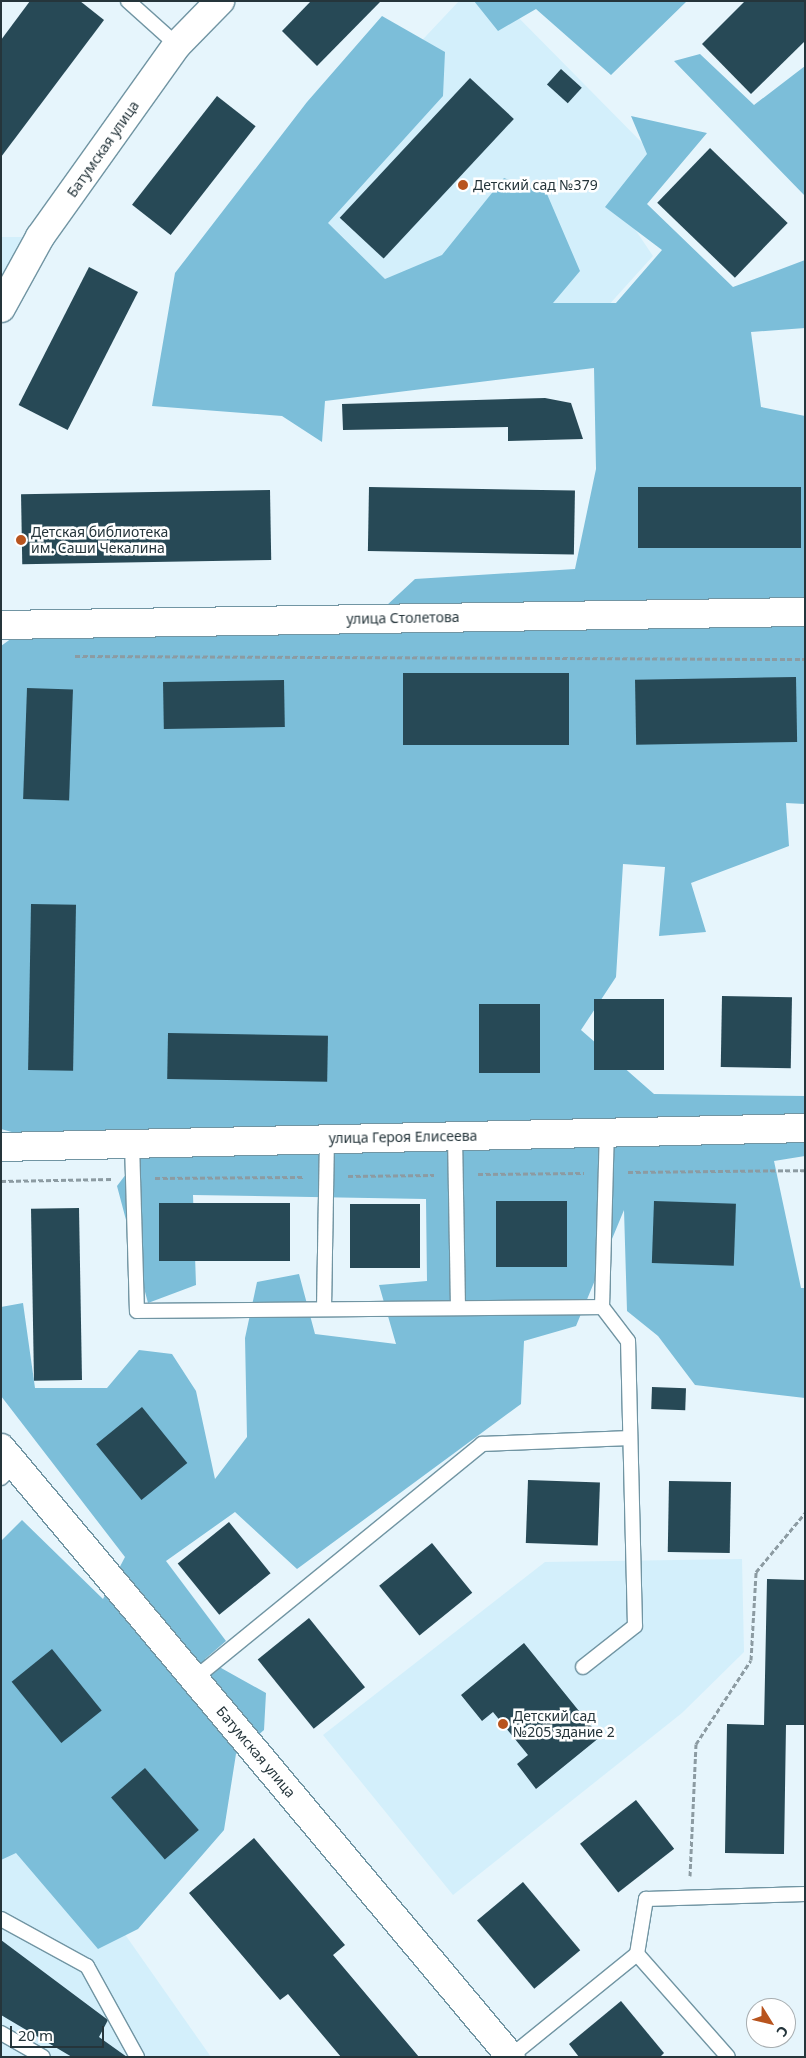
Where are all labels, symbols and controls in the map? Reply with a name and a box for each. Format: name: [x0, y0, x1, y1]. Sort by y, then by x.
street label: Батумская улица: [63, 98, 143, 200]
place label: Детский сад №379: [473, 177, 598, 193]
marker: Детский сад №379: [457, 179, 469, 191]
place label: Детская библиотека им. Саши Чекалина: [31, 524, 168, 556]
marker: Детская библиотека им. Саши Чекалина: [15, 534, 27, 546]
street label: улица Столетова: [346, 609, 460, 627]
street label: улица Героя Елисеева: [329, 1127, 477, 1147]
street label: Батумская улица: [213, 1703, 299, 1801]
place label: Детский сад №205 здание 2: [513, 1708, 615, 1740]
marker: Детский сад №205 здание 2: [497, 1718, 509, 1730]
north arrow: [746, 1998, 796, 2048]
scale bar: [12, 2016, 106, 2048]
text: С: [772, 2022, 793, 2041]
text: 20 m: [18, 2025, 53, 2045]

